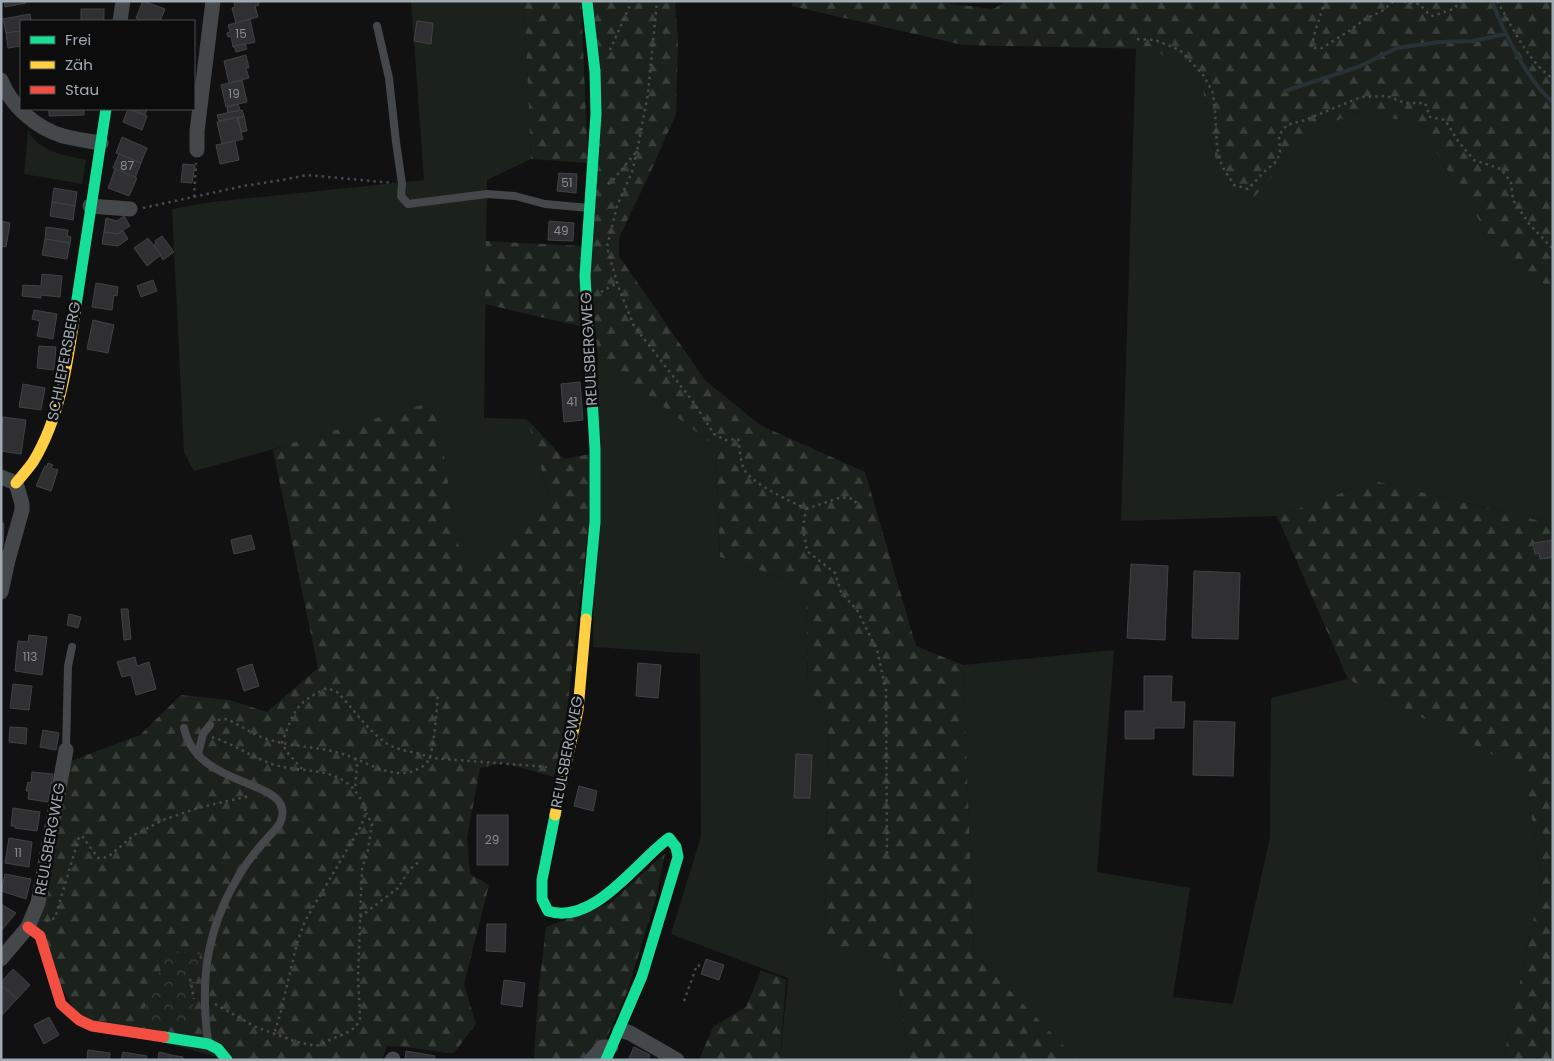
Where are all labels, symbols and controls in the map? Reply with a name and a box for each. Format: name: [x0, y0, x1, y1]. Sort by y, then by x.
legend: [20, 20, 195, 110]
house number: 15: [235, 25, 247, 42]
text: Frei: [65, 29, 91, 50]
text: Zäh: [65, 54, 93, 75]
text: Stau: [65, 79, 99, 100]
house number: 19: [228, 85, 240, 102]
house number: 87: [120, 157, 135, 174]
house number: 51: [561, 174, 573, 191]
house number: 49: [553, 222, 569, 239]
street label: REULSBERGWEG: [575, 291, 602, 406]
street label: SCHLIEPERSBERG: [42, 299, 85, 422]
house number: 41: [566, 393, 578, 410]
house number: 113: [23, 648, 37, 665]
street label: REULSBERGWEG: [545, 694, 588, 810]
street label: REULSBERGWEG: [29, 781, 70, 897]
house number: 29: [485, 831, 499, 848]
house number: 11: [14, 844, 22, 861]

